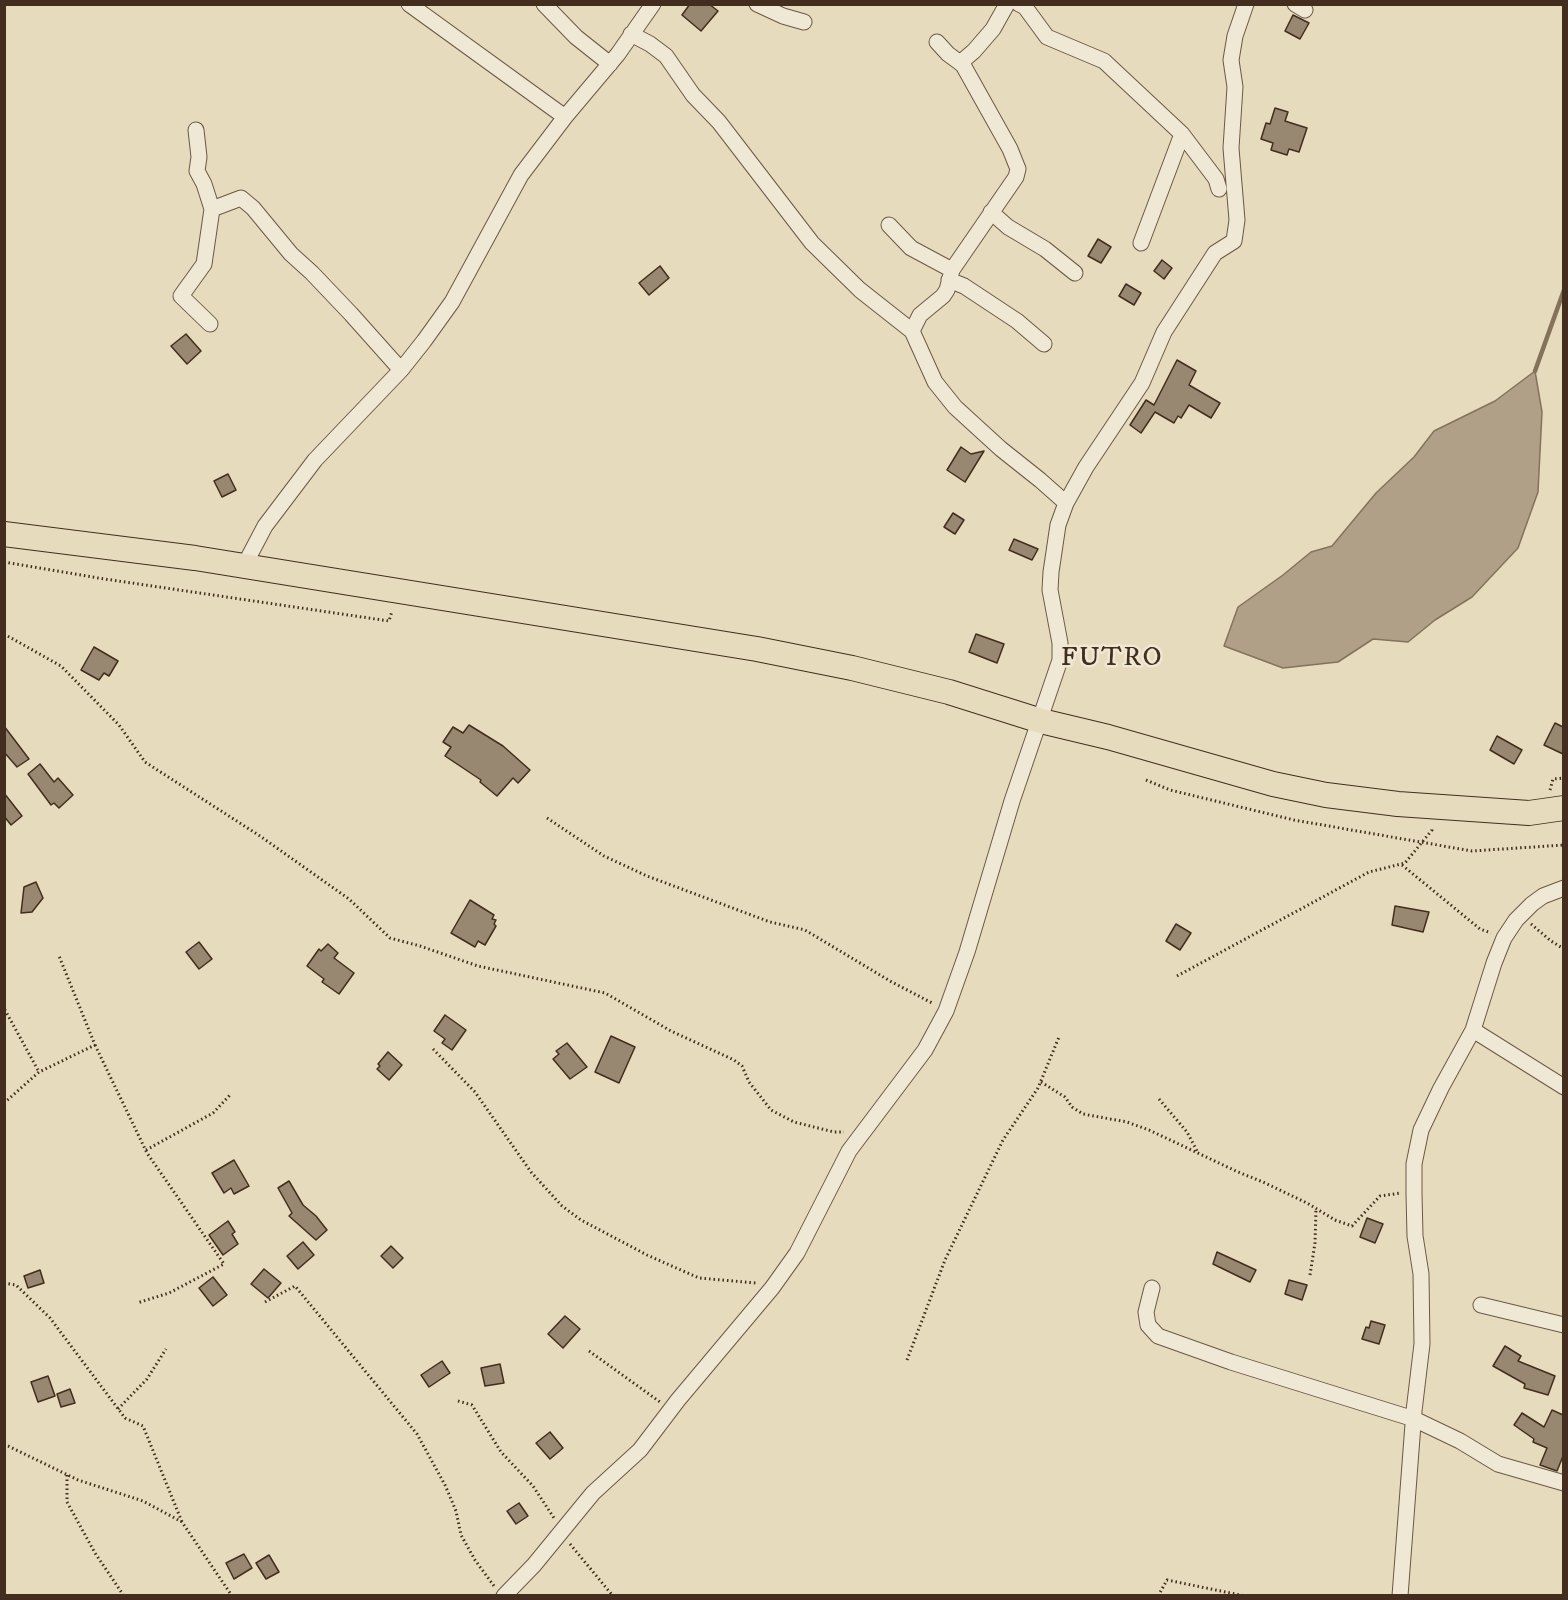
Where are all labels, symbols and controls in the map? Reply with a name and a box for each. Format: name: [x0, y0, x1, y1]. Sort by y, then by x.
district label: FUTRO: [1061, 643, 1163, 675]

